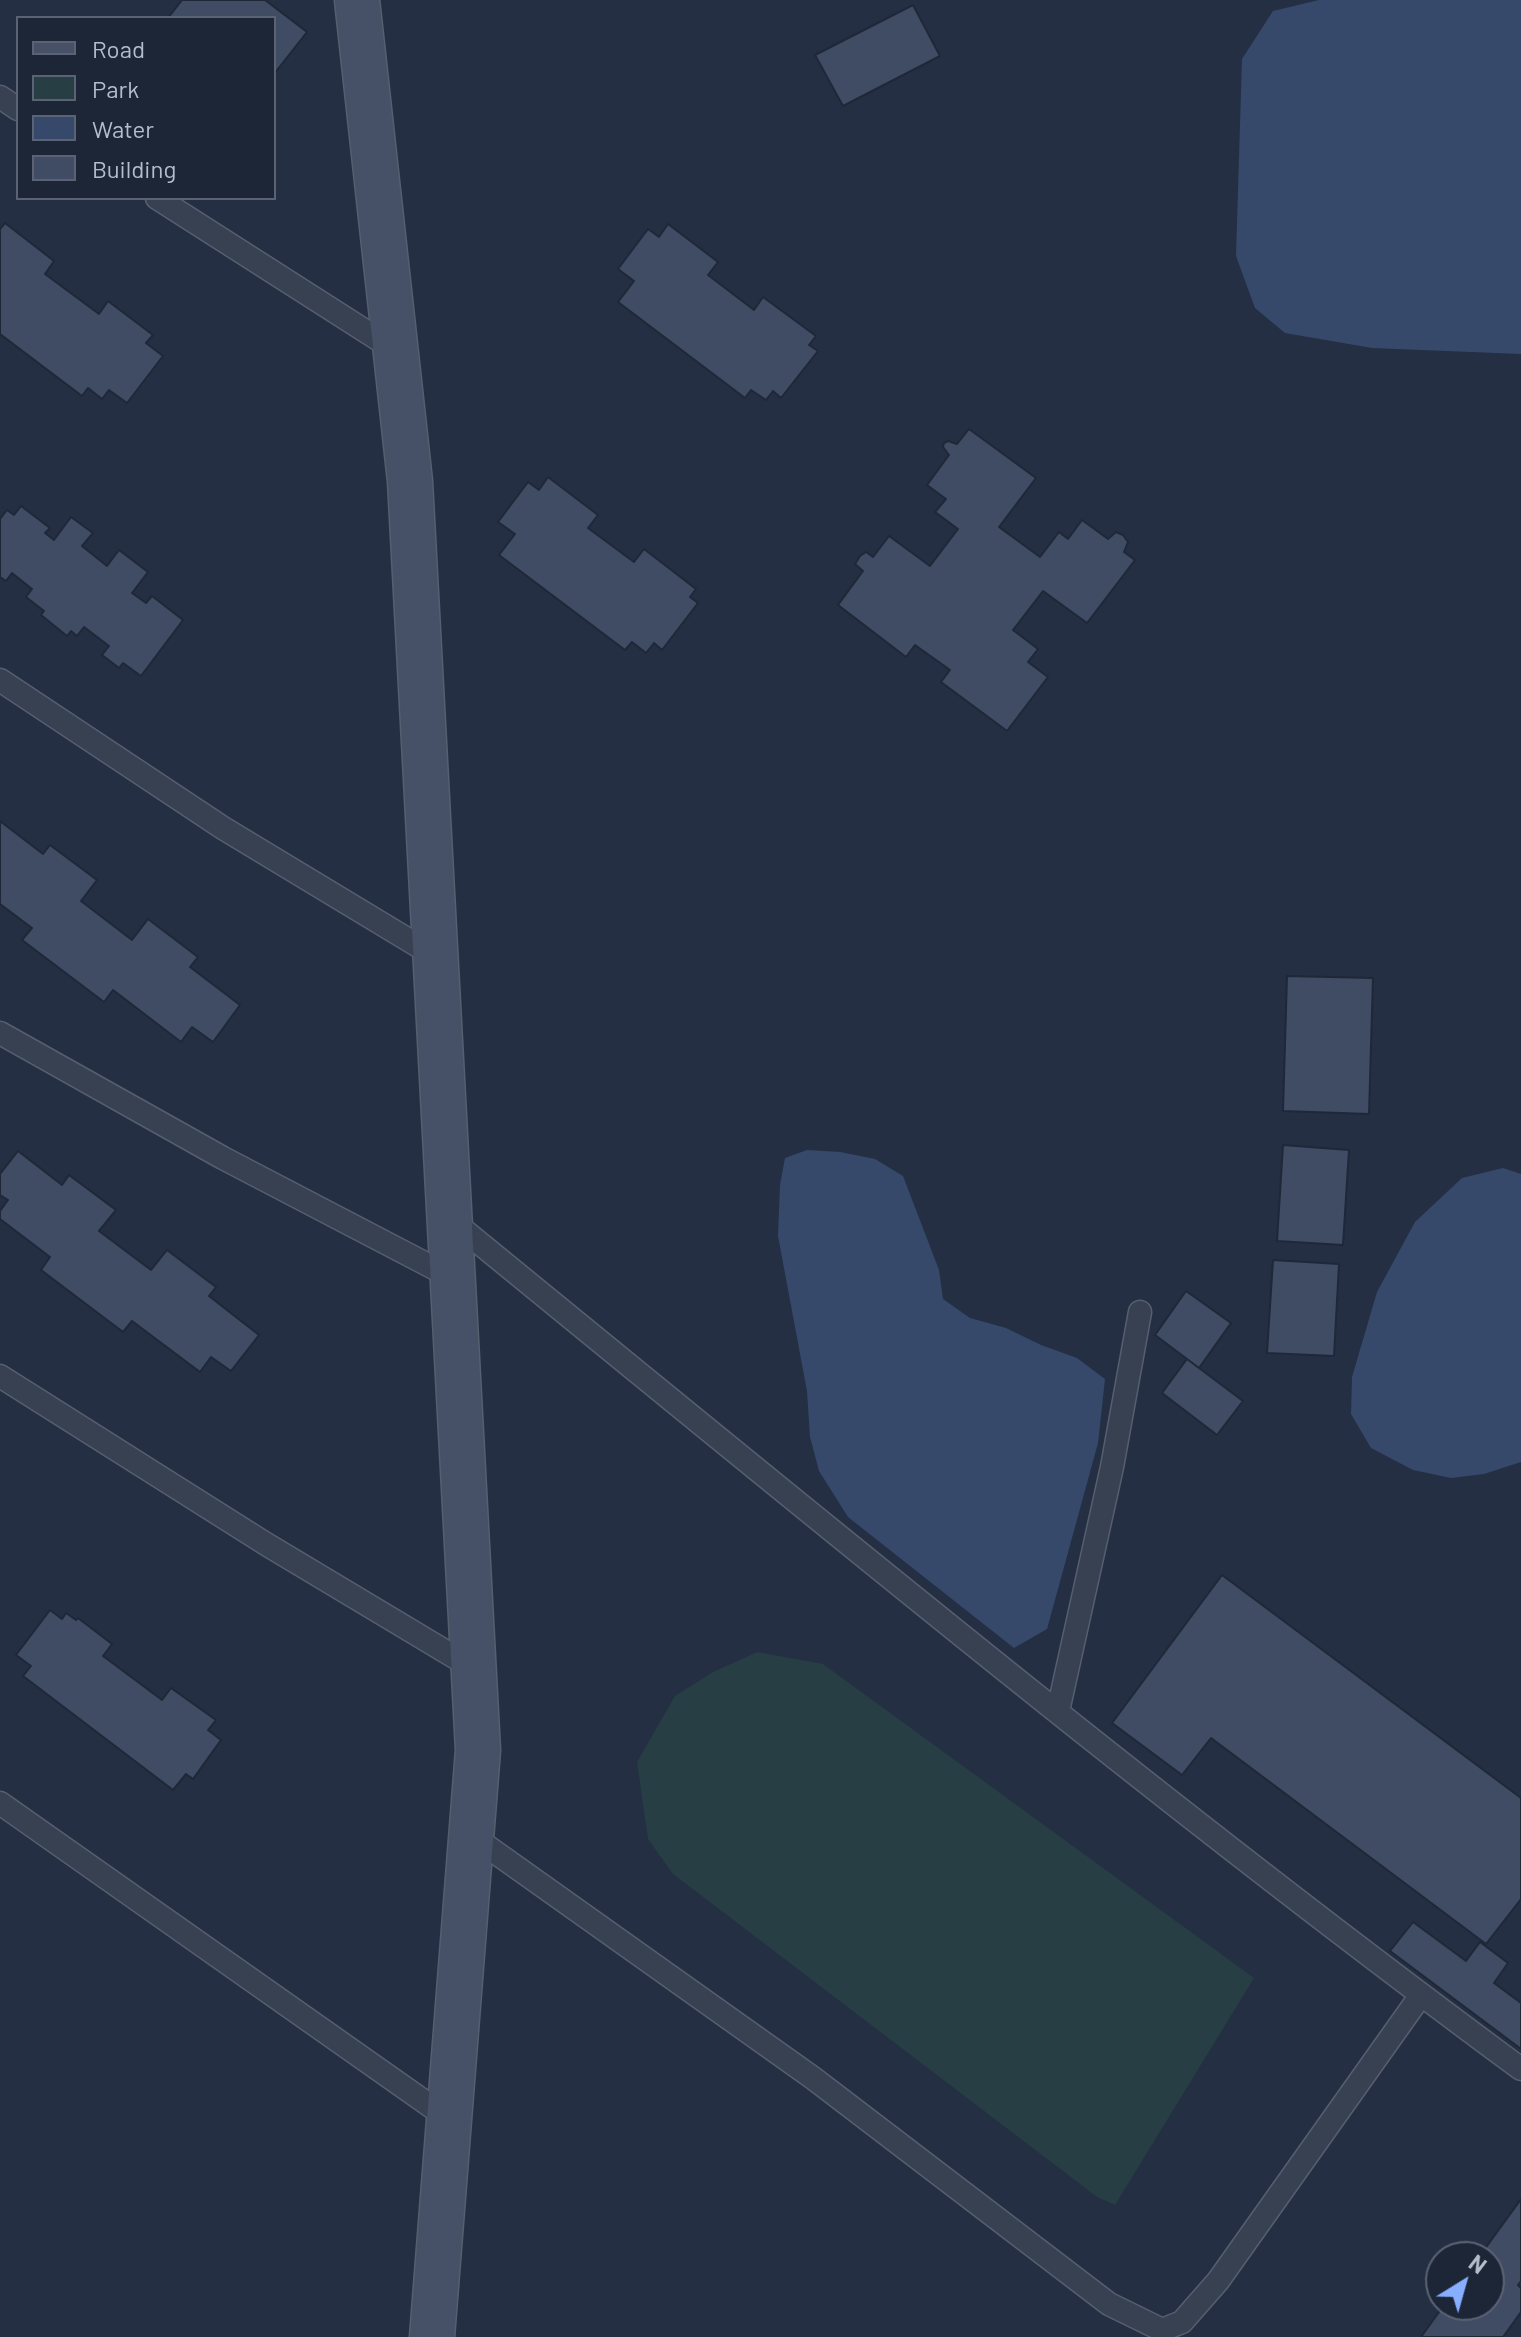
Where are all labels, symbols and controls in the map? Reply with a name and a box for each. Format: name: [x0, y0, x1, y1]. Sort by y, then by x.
legend: [16, 16, 276, 200]
text: Road: [92, 34, 145, 63]
text: Park: [92, 74, 139, 103]
text: Water: [92, 114, 154, 143]
text: Building: [92, 154, 176, 183]
north arrow: [1425, 2241, 1505, 2321]
text: N: [1465, 2249, 1492, 2278]

